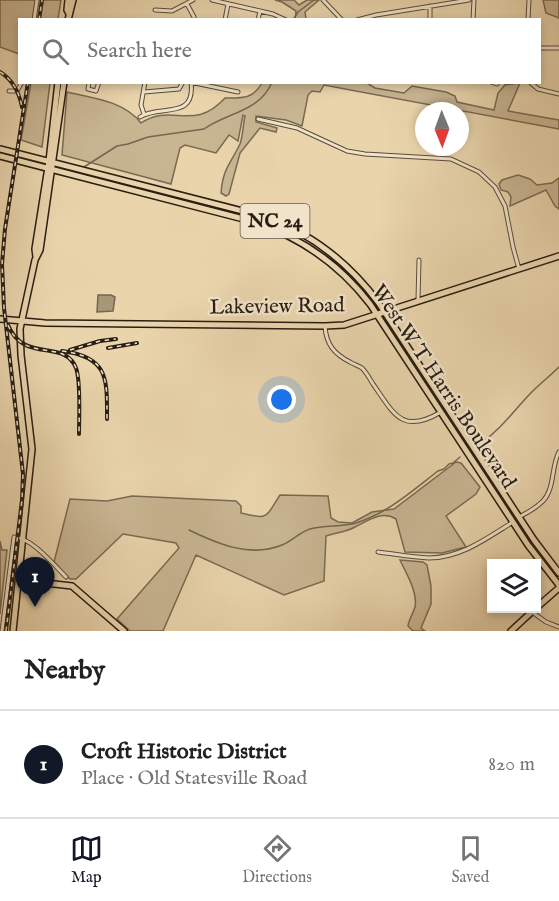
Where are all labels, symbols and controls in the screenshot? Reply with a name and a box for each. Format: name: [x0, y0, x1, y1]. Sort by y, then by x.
search box: [18, 18, 541, 84]
icon: search: [39, 35, 72, 68]
text: Search here: [87, 37, 192, 65]
north arrow: [415, 102, 469, 156]
road number: NC 24: [240, 204, 310, 238]
street label: West W T Harris Boulevard: [364, 280, 522, 495]
street label: Lakeview Road: [209, 292, 346, 322]
your location: [267, 385, 296, 414]
pin: 1: [15, 558, 54, 607]
map controls: [487, 559, 541, 613]
button: layers: [487, 559, 541, 613]
text: Nearby: [24, 654, 105, 687]
text: Croft Historic District: [81, 738, 286, 766]
text: 1: [40, 752, 47, 777]
text: 820 m: [488, 752, 535, 777]
text: Place · Old Statesville Road: [81, 766, 307, 791]
tab: Map: [70, 832, 103, 888]
tab: Directions: [242, 832, 312, 888]
tab: Saved: [451, 832, 489, 888]

